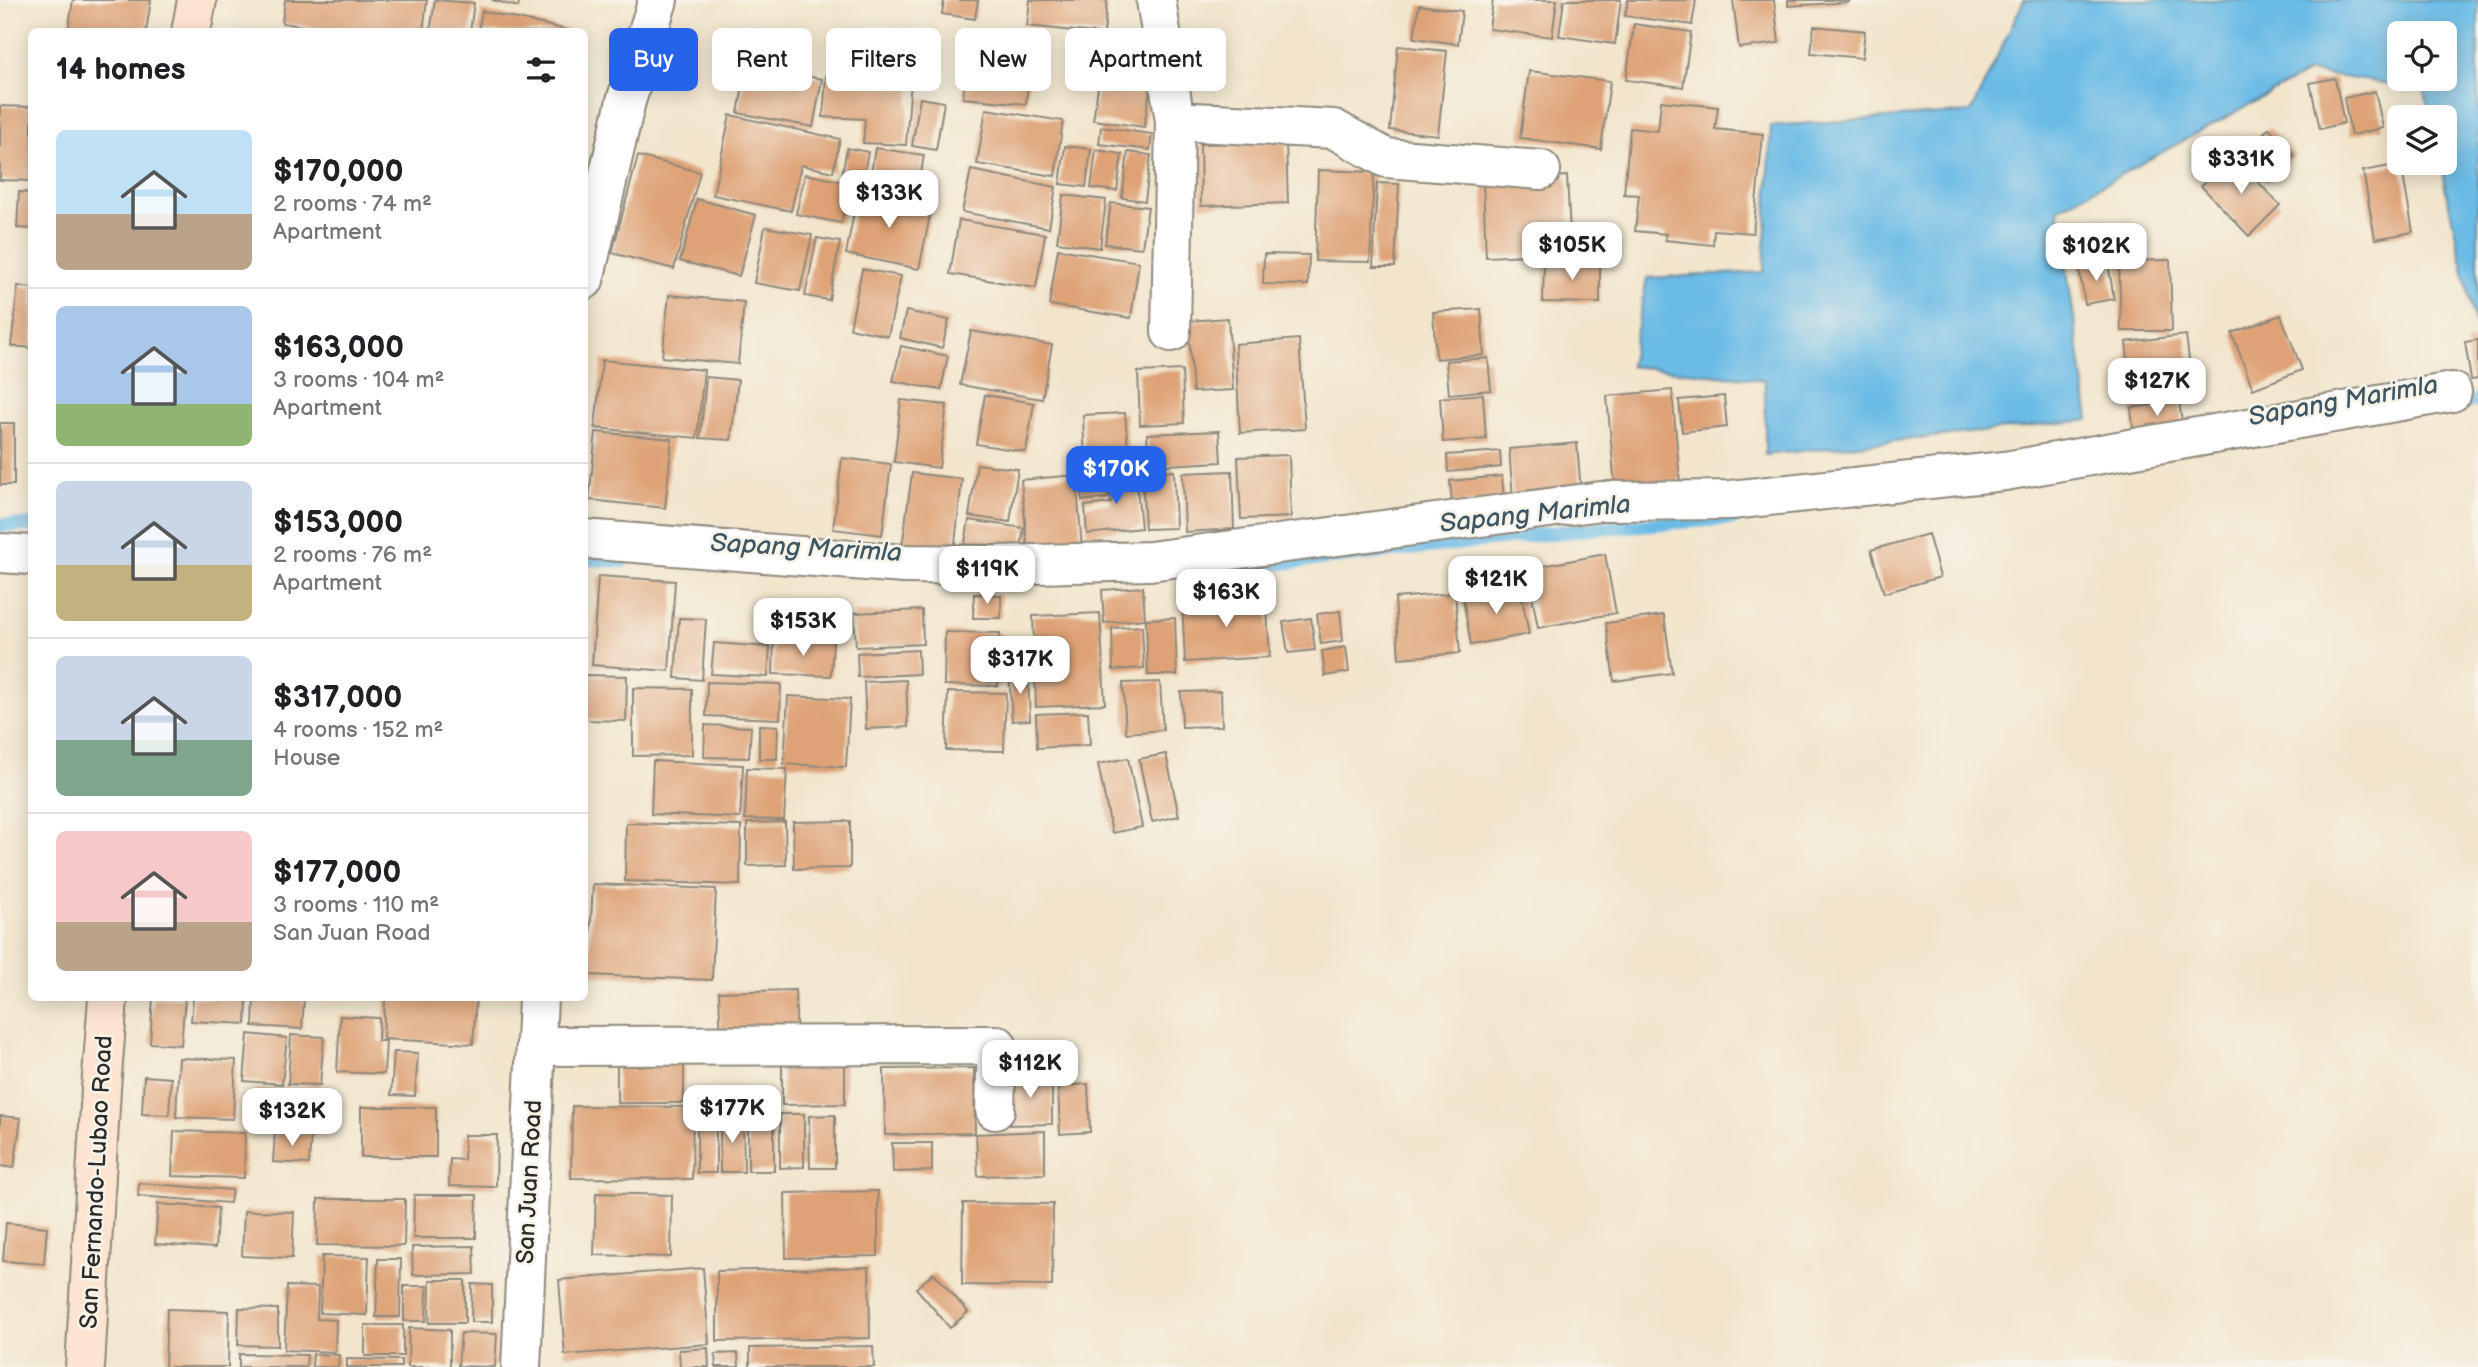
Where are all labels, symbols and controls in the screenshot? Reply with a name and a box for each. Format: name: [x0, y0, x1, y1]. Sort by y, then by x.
map controls: [2387, 21, 2457, 175]
button: locate: [2387, 21, 2457, 91]
chip: Buy: [609, 28, 698, 91]
chip: Rent: [712, 28, 812, 91]
chip: Filters: [826, 28, 941, 91]
chip: New: [955, 28, 1051, 91]
chip: Apartment: [1065, 28, 1226, 91]
icon: filters: [522, 51, 560, 89]
text: 14 homes: [56, 52, 185, 88]
button: layers: [2387, 105, 2457, 175]
pin: $331K: [2192, 136, 2290, 196]
text: $331K: [2207, 145, 2275, 173]
text: $170,000: [273, 154, 403, 190]
icon: home: [112, 158, 196, 242]
pin: $133K: [840, 170, 938, 230]
text: $133K: [855, 179, 923, 207]
text: 2 rooms · 74 m²: [273, 190, 432, 218]
text: Apartment: [273, 218, 382, 246]
pin: $105K: [1523, 222, 1621, 282]
pin: $102K: [2047, 224, 2145, 283]
text: $105K: [1538, 231, 1606, 259]
text: $102K: [2062, 232, 2130, 260]
text: $163,000: [273, 330, 404, 366]
icon: home: [112, 334, 196, 418]
pin: $127K: [2108, 358, 2206, 418]
text: 3 rooms · 104 m²: [273, 366, 444, 394]
text: $127K: [2124, 367, 2190, 395]
water label: Sapang Marimla: [2246, 370, 2441, 433]
text: Apartment: [273, 394, 382, 422]
pin: $170K: [1067, 447, 1165, 506]
text: $170K: [1082, 455, 1150, 483]
water label: Sapang Marimla: [1438, 489, 1632, 540]
text: $153,000: [273, 505, 403, 541]
icon: home: [112, 509, 196, 593]
water label: Sapang Marimla: [709, 528, 903, 569]
text: 2 rooms · 76 m²: [273, 541, 432, 569]
pin: $119K: [938, 546, 1036, 606]
text: $119K: [955, 555, 1019, 583]
pin: $121K: [1447, 556, 1545, 616]
text: $121K: [1464, 565, 1528, 593]
text: Apartment: [273, 569, 382, 597]
pin: $163K: [1177, 570, 1275, 629]
text: $163K: [1192, 578, 1260, 606]
pin: $153K: [754, 598, 852, 658]
text: $153K: [769, 607, 837, 635]
pin: $317K: [971, 636, 1069, 696]
text: $317K: [987, 645, 1053, 673]
text: $317,000: [273, 680, 402, 716]
icon: home: [112, 684, 196, 768]
text: 4 rooms · 152 m²: [273, 716, 443, 744]
text: House: [273, 744, 340, 772]
text: $177,000: [273, 855, 401, 891]
icon: home: [112, 859, 196, 943]
text: 3 rooms · 110 m²: [273, 891, 439, 919]
text: San Juan Road: [273, 919, 430, 947]
street label: San Fernando-Lubao Road: [74, 1035, 119, 1330]
pin: $112K: [981, 1040, 1079, 1100]
text: $112K: [998, 1049, 1062, 1077]
pin: $177K: [683, 1086, 781, 1145]
pin: $132K: [243, 1088, 341, 1148]
text: $177K: [699, 1094, 765, 1122]
text: $132K: [258, 1097, 326, 1125]
street label: San Juan Road: [511, 1099, 548, 1265]

